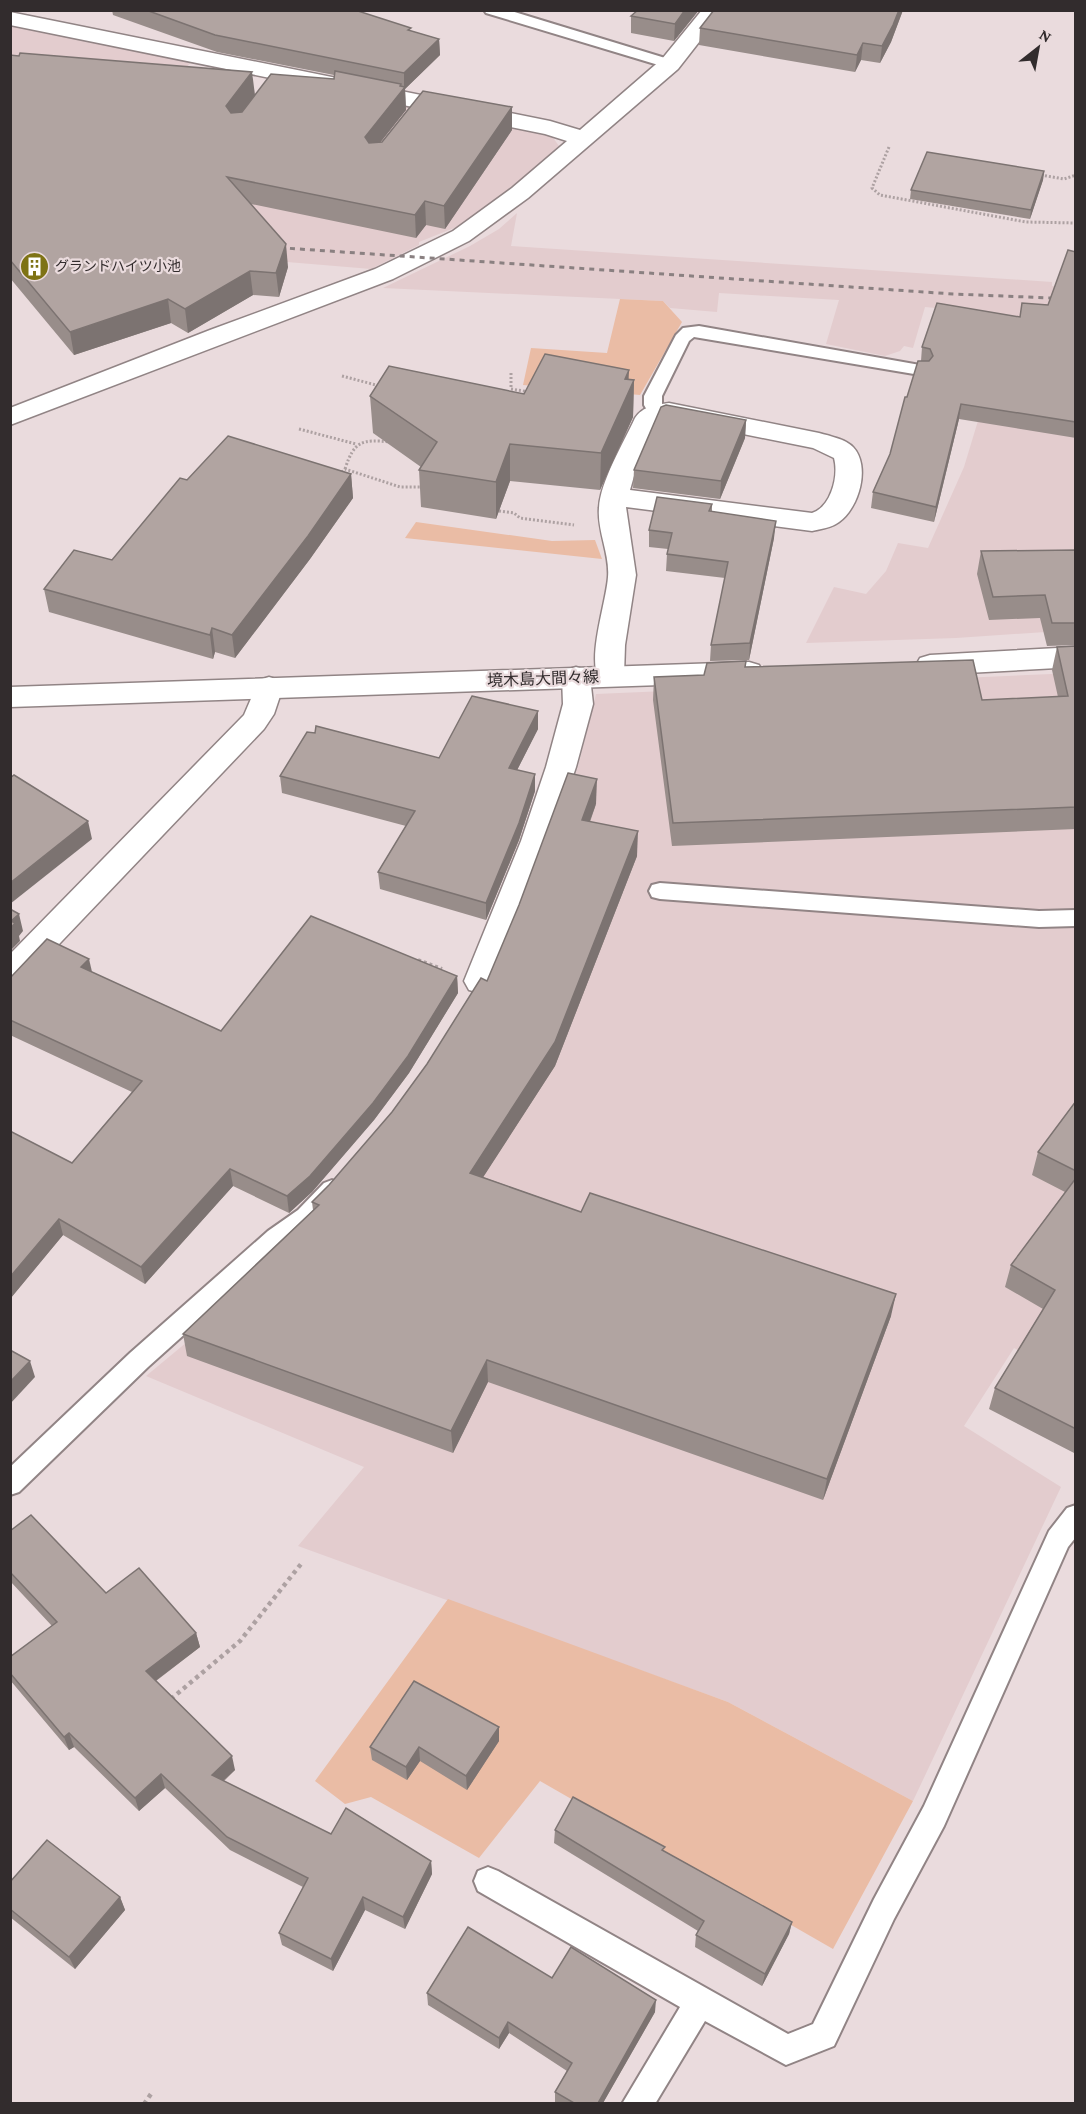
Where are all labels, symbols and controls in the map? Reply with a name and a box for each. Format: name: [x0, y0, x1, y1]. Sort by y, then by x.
north arrow: [1008, 18, 1068, 78]
text: N: [1036, 25, 1055, 46]
building icon: グランドハイツ小池: [18, 250, 50, 282]
place label: グランドハイツ小池: [55, 258, 181, 274]
street label: 境木島大間々線: [487, 668, 599, 689]

